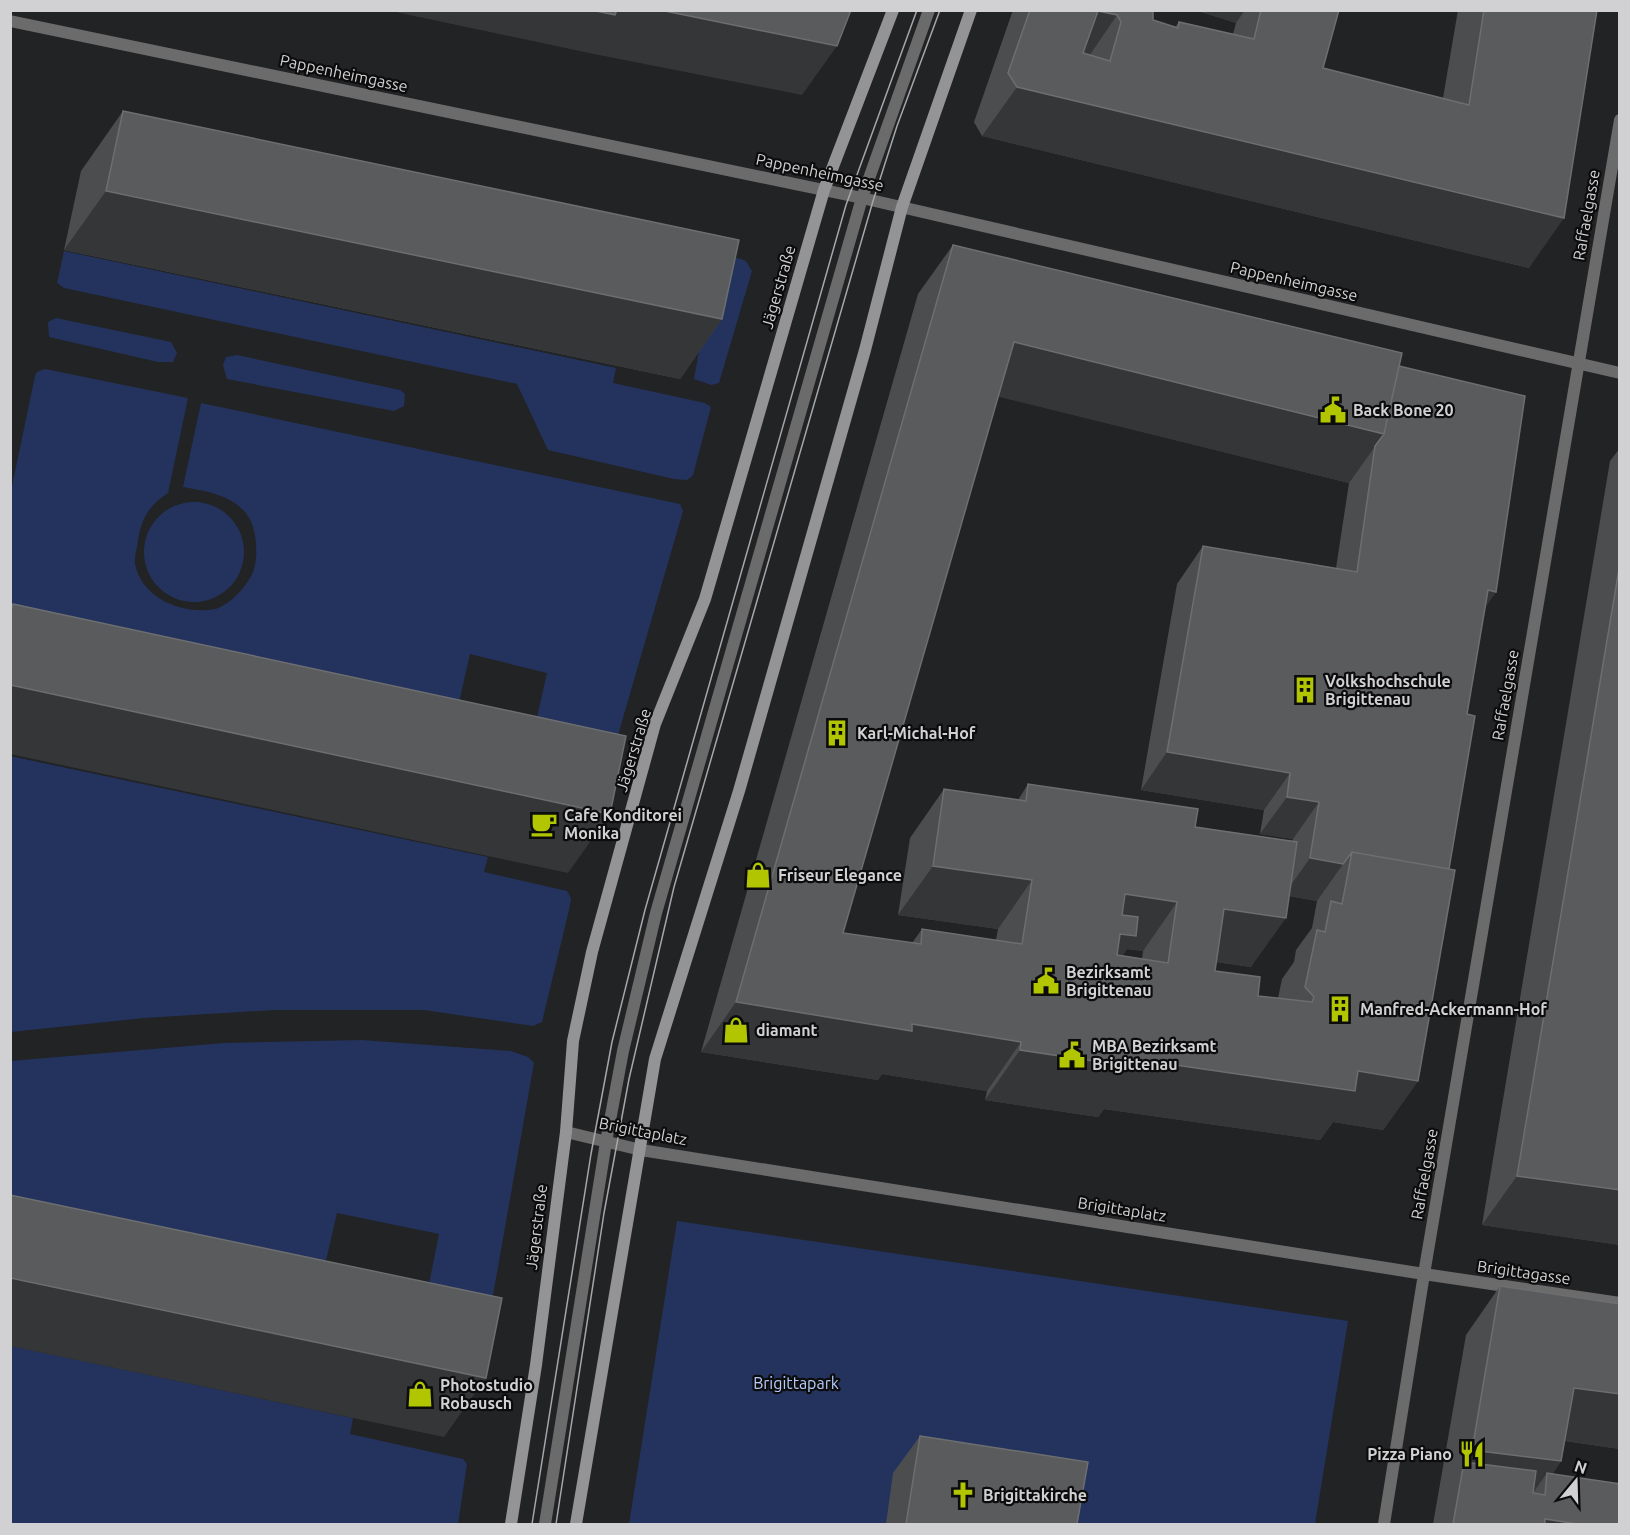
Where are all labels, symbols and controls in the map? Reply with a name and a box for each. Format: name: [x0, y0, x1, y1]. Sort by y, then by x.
street label: Pappenheimgasse: [278, 51, 410, 95]
street label: Pappenheimgasse: [754, 150, 886, 194]
street label: Raffaelgasse: [1569, 168, 1603, 262]
street label: Jägerstraße: [757, 243, 799, 331]
street label: Pappenheimgasse: [1229, 258, 1359, 304]
public building icon: Back Bone 20: [1318, 395, 1348, 425]
place label: Back Bone 20: [1353, 401, 1454, 419]
street label: Raffaelgasse: [1488, 648, 1522, 742]
place label: Volkshochschule Brigittenau: [1325, 672, 1451, 708]
building icon: Volkshochschule Brigittenau: [1290, 675, 1320, 705]
street label: Jägerstraße: [612, 706, 654, 794]
building icon: Karl-Michal-Hof: [822, 718, 852, 748]
place label: Karl-Michal-Hof: [857, 724, 976, 742]
place label: Cafe Konditorei Monika: [564, 806, 682, 842]
cafe icon: Cafe Konditorei Monika: [529, 809, 559, 839]
shop icon: Friseur Elegance: [743, 860, 773, 890]
place label: Friseur Elegance: [778, 866, 902, 884]
place label: Bezirksamt Brigittenau: [1066, 963, 1152, 999]
public building icon: Bezirksamt Brigittenau: [1031, 966, 1061, 996]
building icon: Manfred-Ackermann-Hof: [1325, 994, 1355, 1024]
place label: Manfred-Ackermann-Hof: [1360, 1000, 1547, 1018]
shop icon: diamant: [721, 1015, 751, 1045]
place label: diamant: [756, 1021, 818, 1039]
place label: MBA Bezirksamt Brigittenau: [1092, 1037, 1216, 1073]
public building icon: MBA Bezirksamt Brigittenau: [1057, 1040, 1087, 1070]
street label: Brigittaplatz: [597, 1114, 689, 1148]
street label: Raffaelgasse: [1407, 1127, 1441, 1221]
street label: Jägerstraße: [522, 1183, 550, 1271]
street label: Brigittaplatz: [1076, 1193, 1168, 1225]
street label: Brigittagasse: [1476, 1257, 1572, 1287]
park label: Brigittapark: [753, 1374, 839, 1392]
place label: Photostudio Robausch: [440, 1376, 533, 1412]
shop icon: Photostudio Robausch: [405, 1379, 435, 1409]
restaurant icon: Pizza Piano: [1457, 1439, 1487, 1469]
place label: Pizza Piano: [1367, 1445, 1452, 1463]
north arrow: [1546, 1451, 1606, 1511]
text: N: [1572, 1456, 1589, 1477]
church icon: Brigittakirche: [948, 1480, 978, 1510]
place label: Brigittakirche: [983, 1486, 1087, 1504]

